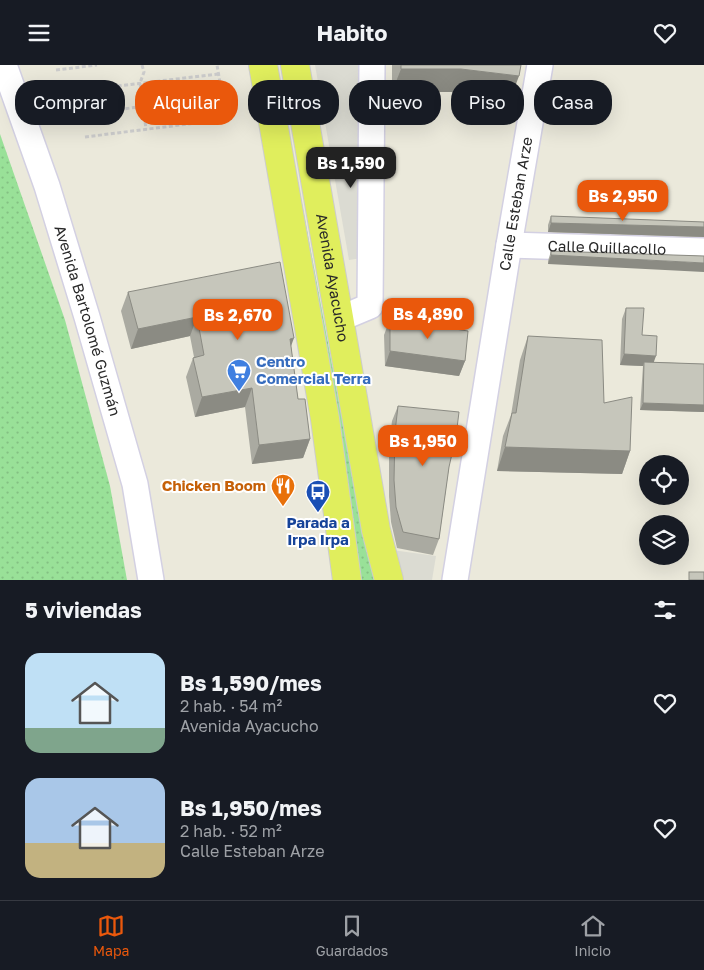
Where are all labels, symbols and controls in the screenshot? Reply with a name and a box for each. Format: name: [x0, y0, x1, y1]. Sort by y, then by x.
icon: menu: [25, 19, 53, 47]
text: Habito: [316, 19, 388, 46]
icon: heart: [651, 19, 679, 47]
chip: Comprar: [15, 80, 125, 125]
chip: Alquilar: [135, 80, 238, 125]
chip: Filtros: [248, 80, 339, 125]
chip: Nuevo: [349, 80, 441, 125]
chip: Piso: [451, 80, 524, 125]
chip: Casa: [534, 80, 612, 125]
street label: Calle Esteban Arze: [495, 135, 536, 272]
pin: Bs 1,590: [299, 147, 403, 189]
text: Bs 1,590: [317, 153, 385, 173]
pin: Bs 2,950: [571, 179, 675, 222]
text: Bs 2,950: [588, 186, 658, 206]
street label: Avenida Ayacucho: [313, 212, 353, 343]
street label: Avenida Bartolomé Guzmán: [51, 223, 125, 418]
street label: Calle Quillacollo: [547, 236, 667, 258]
pin: Bs 4,890: [376, 297, 480, 340]
pin: Bs 2,670: [186, 299, 290, 341]
text: Bs 4,890: [393, 304, 463, 324]
text: Bs 2,670: [204, 305, 272, 325]
place label: Centro Comercial Terra: [256, 352, 371, 387]
supermarket icon: Centro Comercial Terra: [226, 358, 252, 392]
pin: Bs 1,950: [371, 425, 475, 467]
text: Bs 1,950: [389, 431, 457, 451]
map controls: [639, 455, 689, 565]
button: locate: [639, 455, 689, 505]
restaurant icon: Chicken Boom: [270, 473, 296, 507]
place label: Chicken Boom: [162, 476, 266, 494]
bus stop icon: Parada a Irpa Irpa: [305, 479, 331, 513]
place label: Parada a Irpa Irpa: [286, 513, 350, 548]
button: layers: [639, 515, 689, 565]
icon: filters: [651, 596, 679, 624]
text: 5 viviendas: [25, 597, 142, 623]
text: Bs 1,590/mes: [180, 670, 322, 696]
icon: home: [65, 673, 125, 733]
icon: heart: [651, 689, 679, 717]
text: 2 hab. · 54 m²: [180, 696, 282, 716]
text: Avenida Ayacucho: [180, 716, 319, 736]
text: Bs 1,950/mes: [180, 795, 322, 821]
icon: home: [65, 798, 125, 858]
icon: heart: [651, 814, 679, 842]
text: 2 hab. · 52 m²: [180, 821, 282, 841]
text: Calle Esteban Arze: [180, 841, 324, 861]
tab: Mapa: [93, 912, 130, 959]
tab: Guardados: [316, 912, 388, 959]
tab: Inicio: [574, 912, 611, 959]

